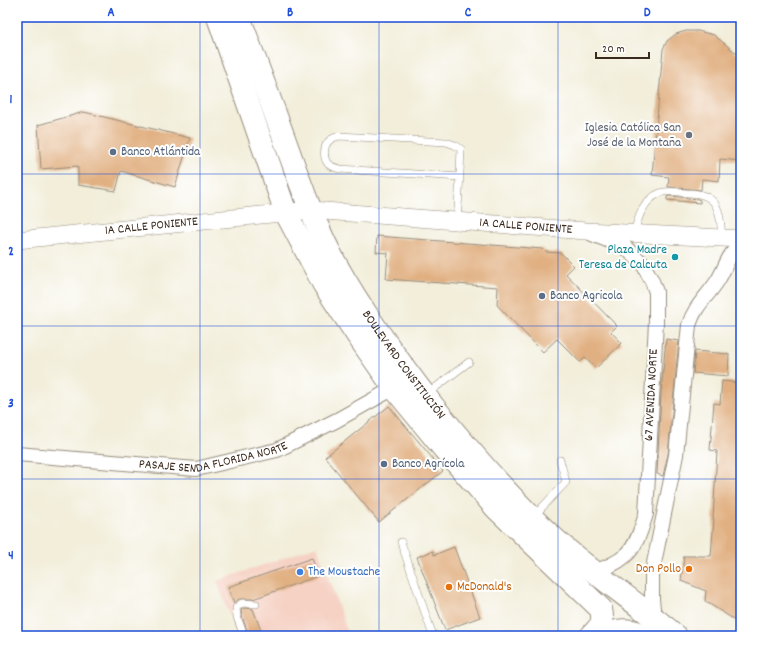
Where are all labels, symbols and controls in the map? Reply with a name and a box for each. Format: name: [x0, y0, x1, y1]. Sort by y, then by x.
text: A: [107, 4, 115, 23]
text: B: [287, 4, 293, 23]
text: C: [465, 4, 472, 23]
text: D: [644, 4, 651, 23]
scale bar: [596, 34, 649, 60]
text: 20 m: [602, 41, 625, 58]
text: 1: [10, 91, 13, 110]
place label: Iglesia Católica San José de la Montaña: [585, 119, 682, 153]
marker: Iglesia Católica San José de la Montaña: [684, 130, 694, 140]
place label: Banco Atlántida: [121, 143, 201, 162]
marker: Banco Atlántida: [108, 147, 118, 157]
street label: 1A CALLE PONIENTE: [104, 212, 199, 240]
street label: 1A CALLE PONIENTE: [479, 213, 573, 239]
place label: Plaza Madre Teresa de Calcuta: [579, 241, 668, 275]
text: 2: [8, 243, 14, 262]
marker: Plaza Madre Teresa de Calcuta: [670, 252, 680, 262]
place label: Banco Agricola: [550, 287, 623, 306]
marker: Banco Agricola: [537, 291, 547, 301]
street label: BOULEVARD CONSTITUCIÓN: [357, 307, 450, 424]
street label: 67 AVENIDA NORTE: [640, 348, 664, 442]
text: 3: [8, 395, 14, 414]
street label: PASAJE SENDA FLORIDA NORTE: [138, 437, 291, 478]
place label: Banco Agrícola: [392, 455, 465, 474]
marker: Banco Agrícola: [379, 459, 389, 469]
text: 4: [8, 547, 14, 566]
place label: Don Pollo: [636, 560, 681, 579]
place label: The Moustache: [308, 563, 380, 582]
marker: Don Pollo: [684, 564, 694, 574]
marker: The Moustache: [295, 567, 305, 577]
place label: McDonald's: [457, 578, 512, 597]
marker: McDonald's: [444, 582, 454, 592]

